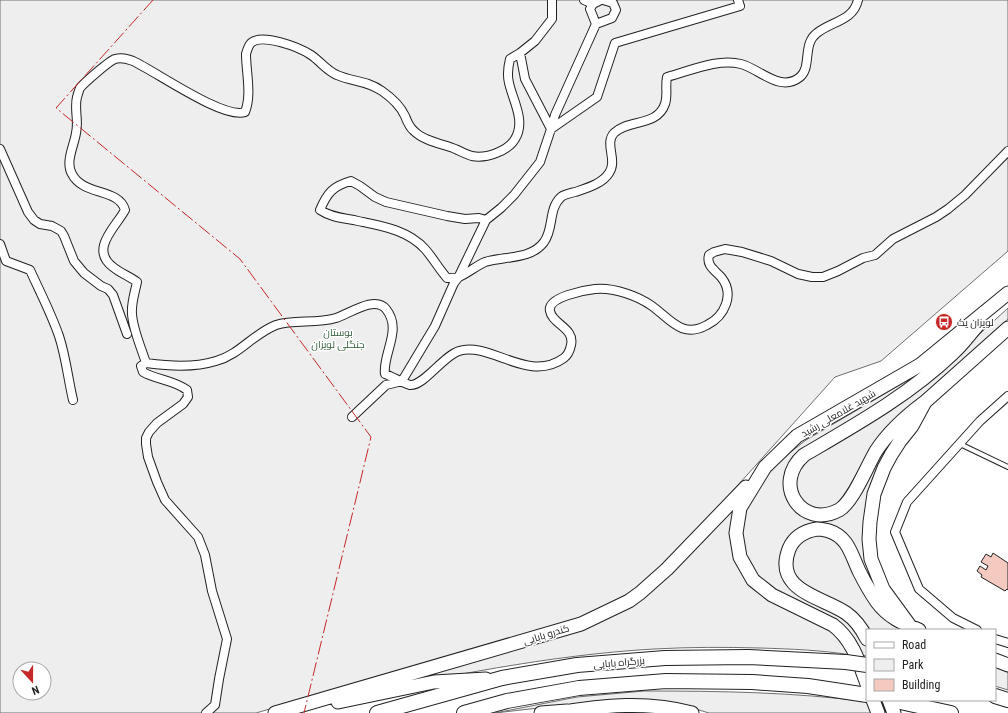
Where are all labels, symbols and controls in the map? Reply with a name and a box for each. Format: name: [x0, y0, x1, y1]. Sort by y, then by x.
bus stop icon: لویزان یک: [934, 312, 954, 332]
place label: لویزان یک: [957, 317, 994, 329]
park label: بوستان جنگلی لویزان: [311, 327, 365, 351]
street label: شهید غلامعلی رشید: [799, 388, 878, 440]
street label: کندرو بابایی: [522, 622, 571, 648]
legend: [866, 629, 996, 701]
text: Road: [902, 638, 926, 652]
street label: بزرگراه بابایی: [593, 655, 645, 671]
text: Park: [902, 658, 924, 672]
north arrow: [12, 661, 52, 701]
text: Building: [902, 678, 940, 692]
text: N: [30, 683, 41, 697]

